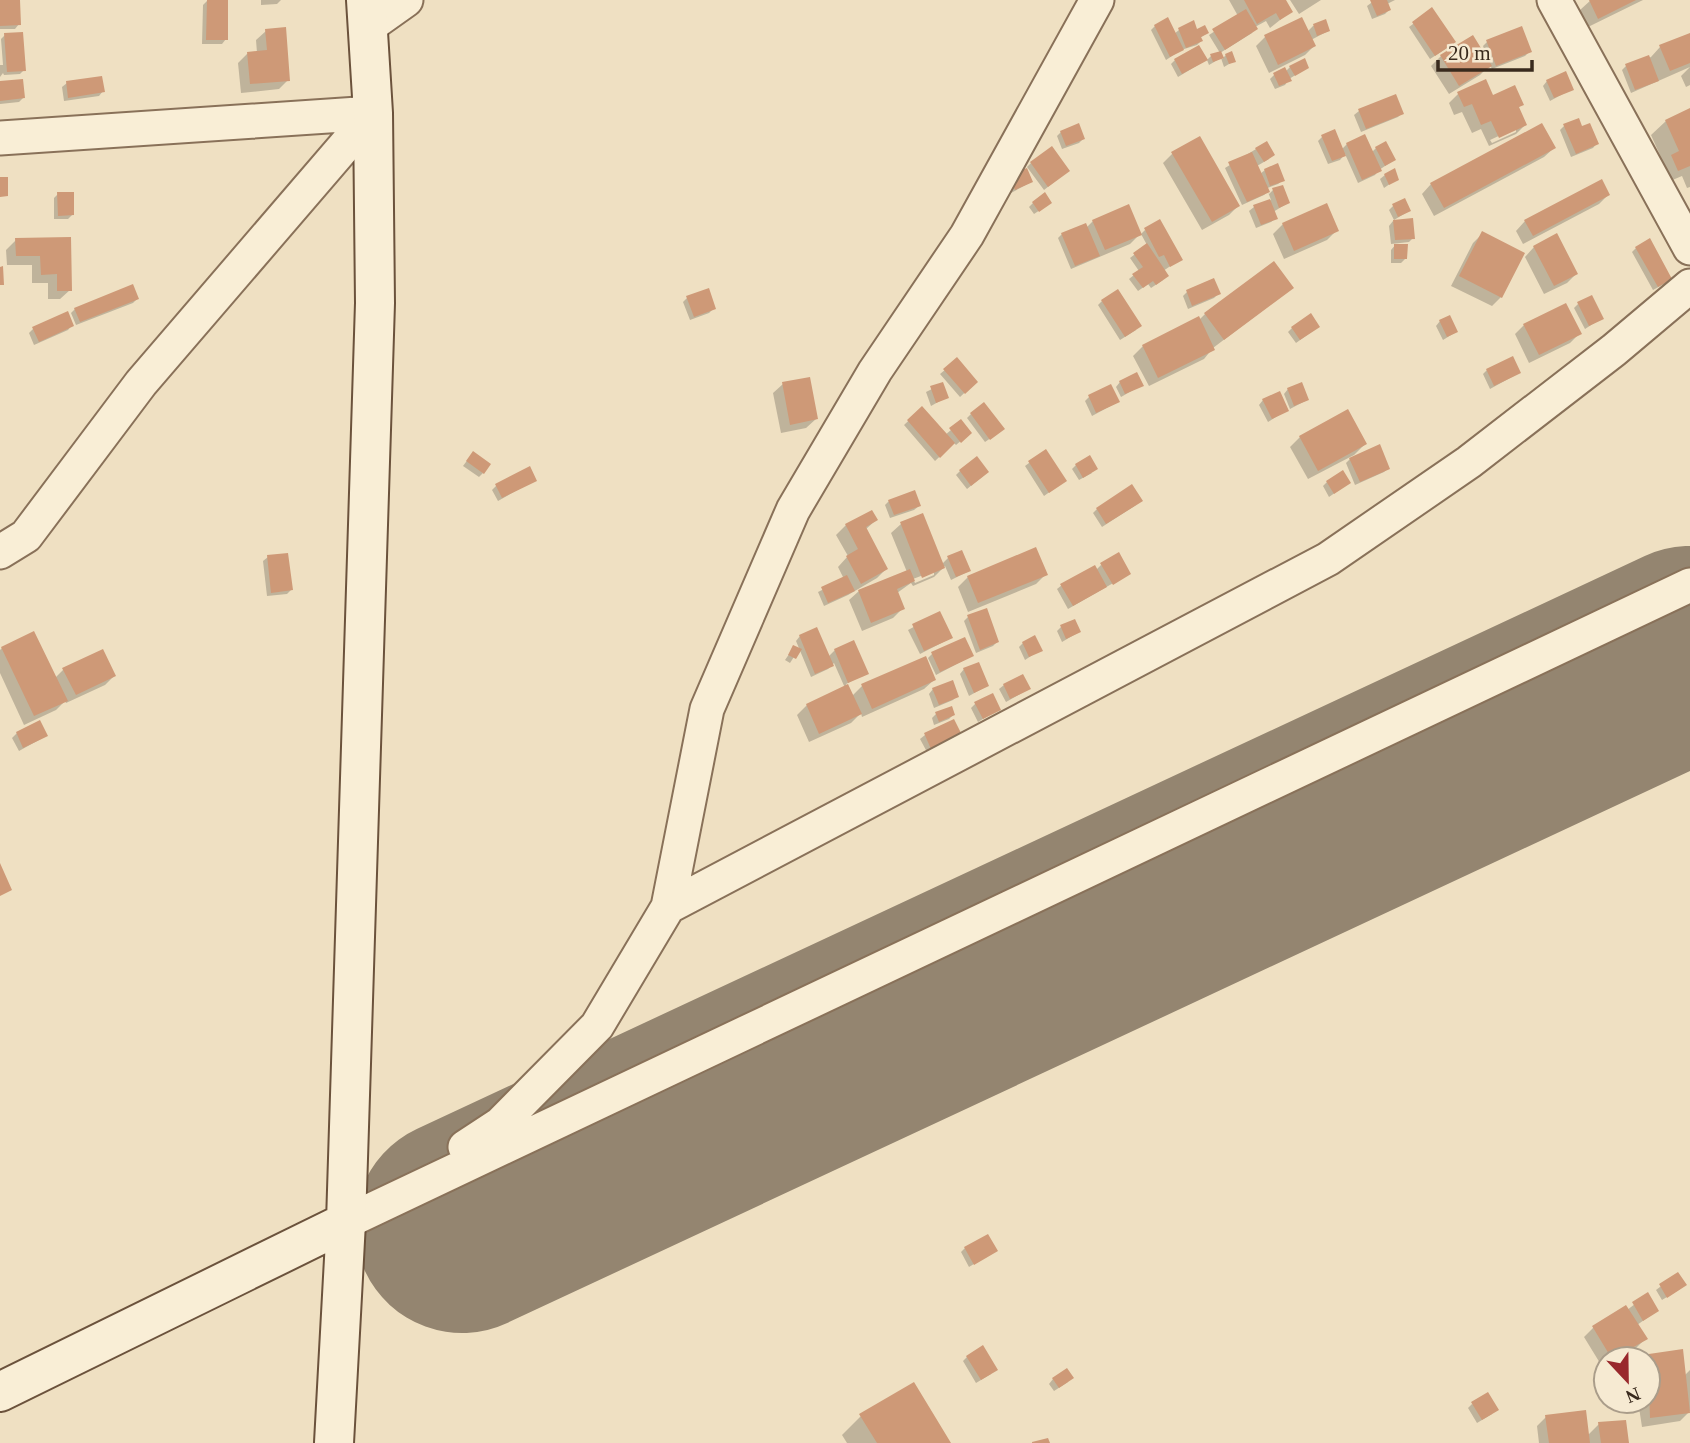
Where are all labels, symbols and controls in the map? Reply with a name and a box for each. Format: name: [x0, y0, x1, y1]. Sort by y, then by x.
scale bar: [1438, 28, 1532, 72]
text: 20 m: [1448, 41, 1491, 65]
north arrow: [1592, 1345, 1662, 1415]
text: N: [1623, 1383, 1643, 1408]

